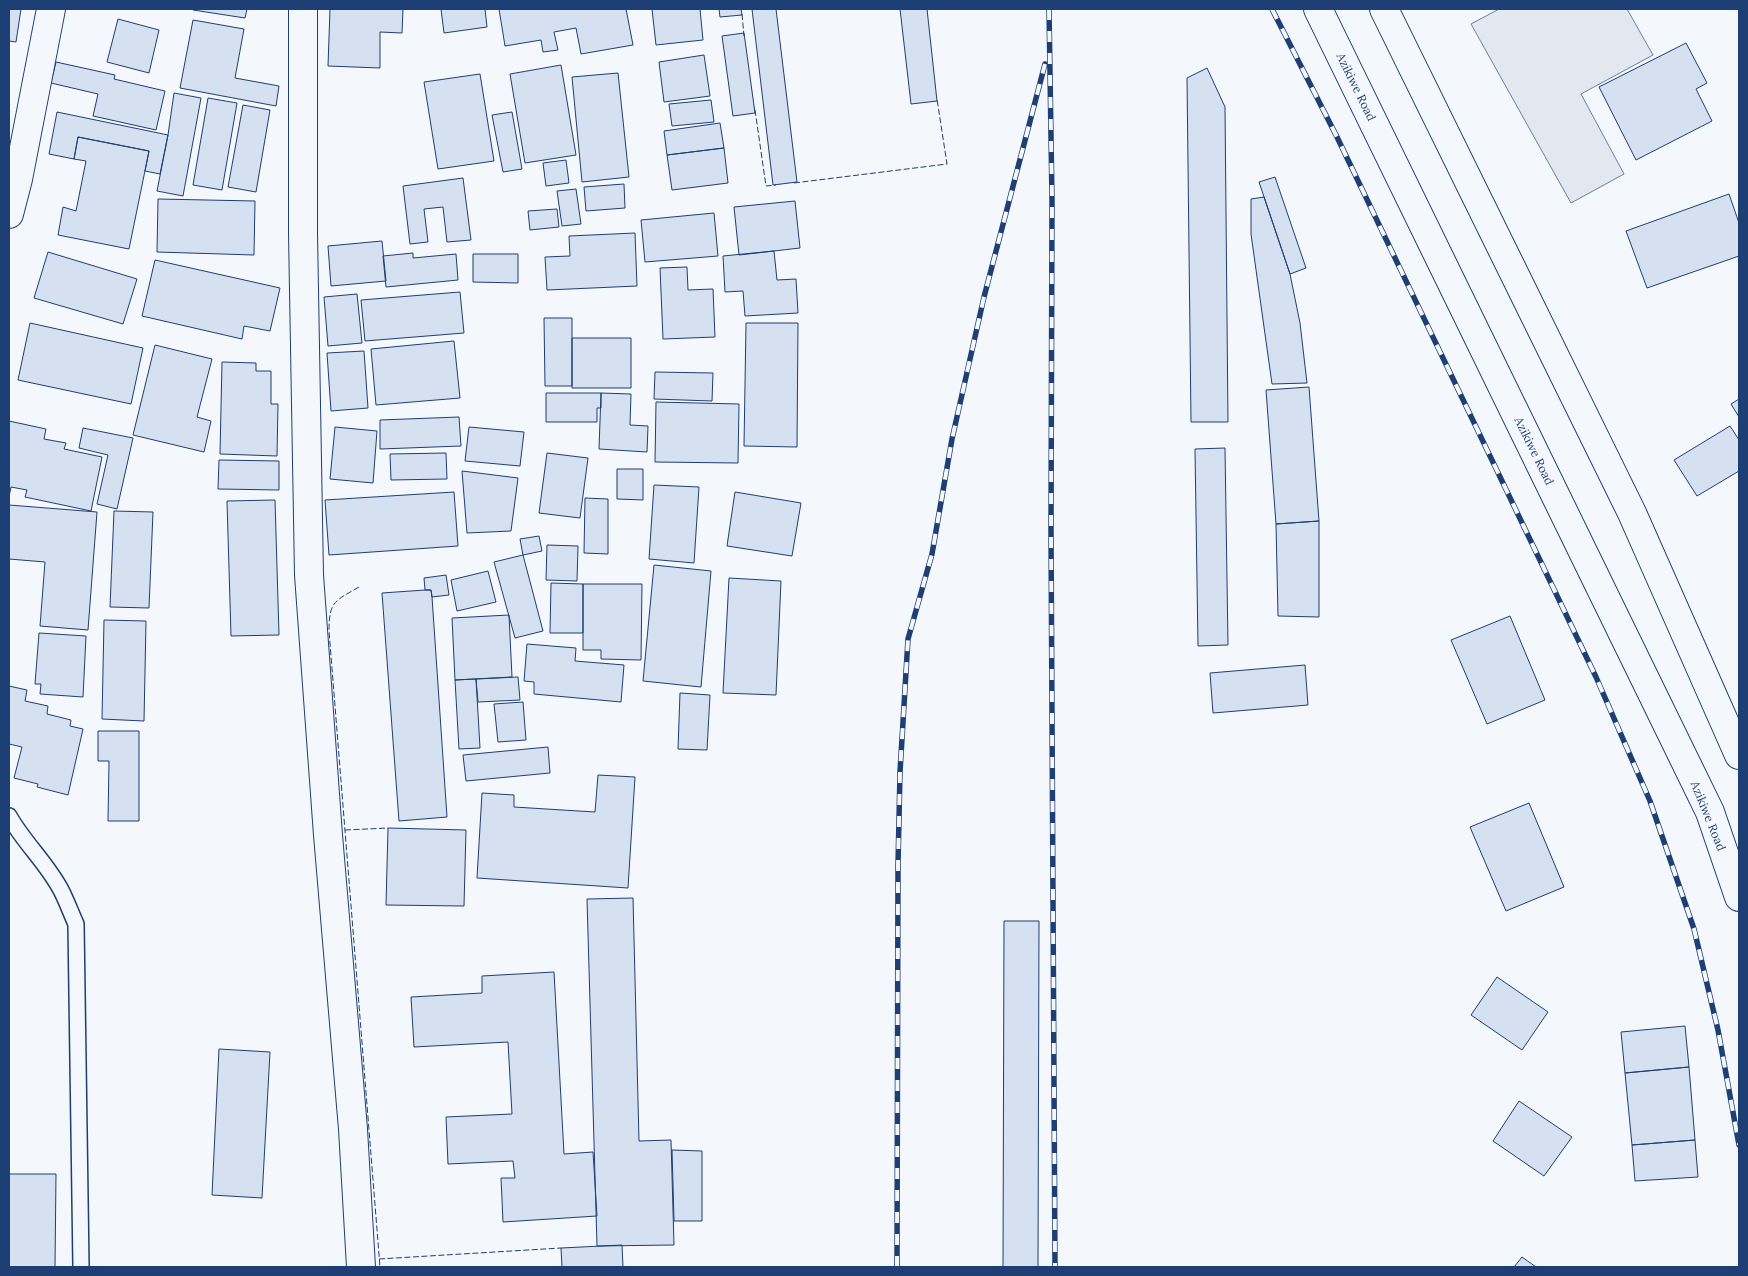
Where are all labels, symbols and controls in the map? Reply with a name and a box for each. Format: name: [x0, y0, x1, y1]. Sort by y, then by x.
street label: Azikiwe Road: [1333, 49, 1379, 123]
street label: Azikiwe Road: [1511, 413, 1557, 487]
street label: Azikiwe Road: [1687, 778, 1729, 853]

